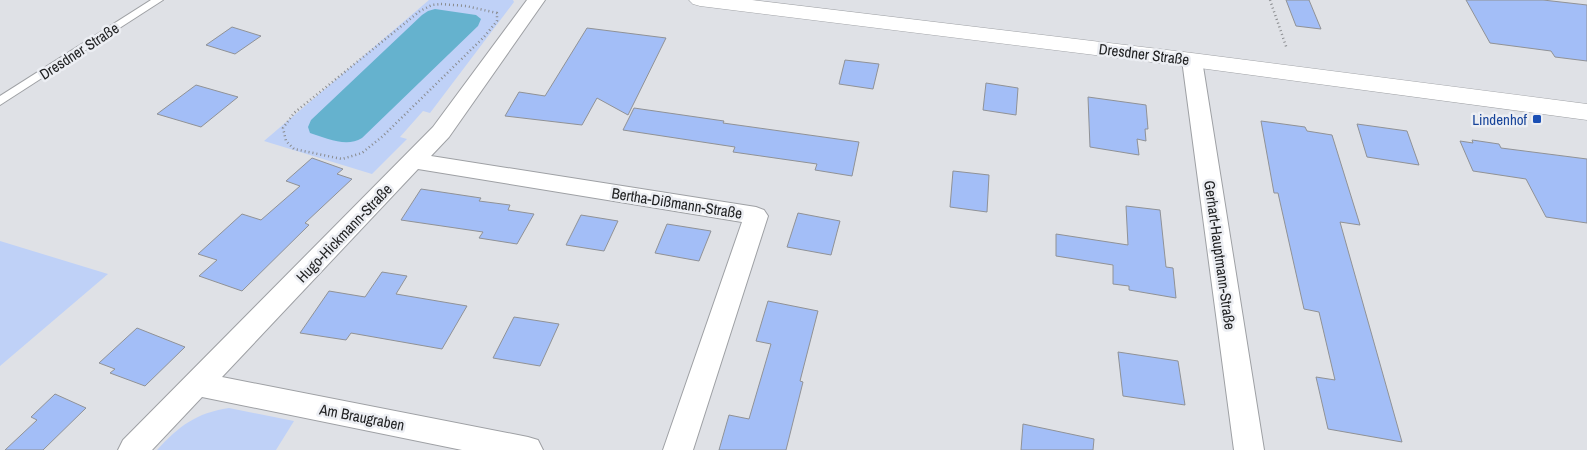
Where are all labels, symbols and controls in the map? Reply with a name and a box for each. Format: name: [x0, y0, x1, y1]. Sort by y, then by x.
street label: Dresdner Straße: [35, 17, 123, 85]
street label: Dresdner Straße: [1098, 38, 1191, 70]
place label: Lindenhof: [1472, 109, 1528, 130]
marker: Lindenhof: [1531, 113, 1543, 125]
street label: Hugo-Hickmann-Straße: [291, 179, 397, 287]
street label: Gerhart-Hauptmann-Straße: [1199, 179, 1241, 331]
street label: Bertha-Dißmann-Straße: [610, 182, 744, 224]
street label: Am Braugraben: [317, 398, 406, 436]

